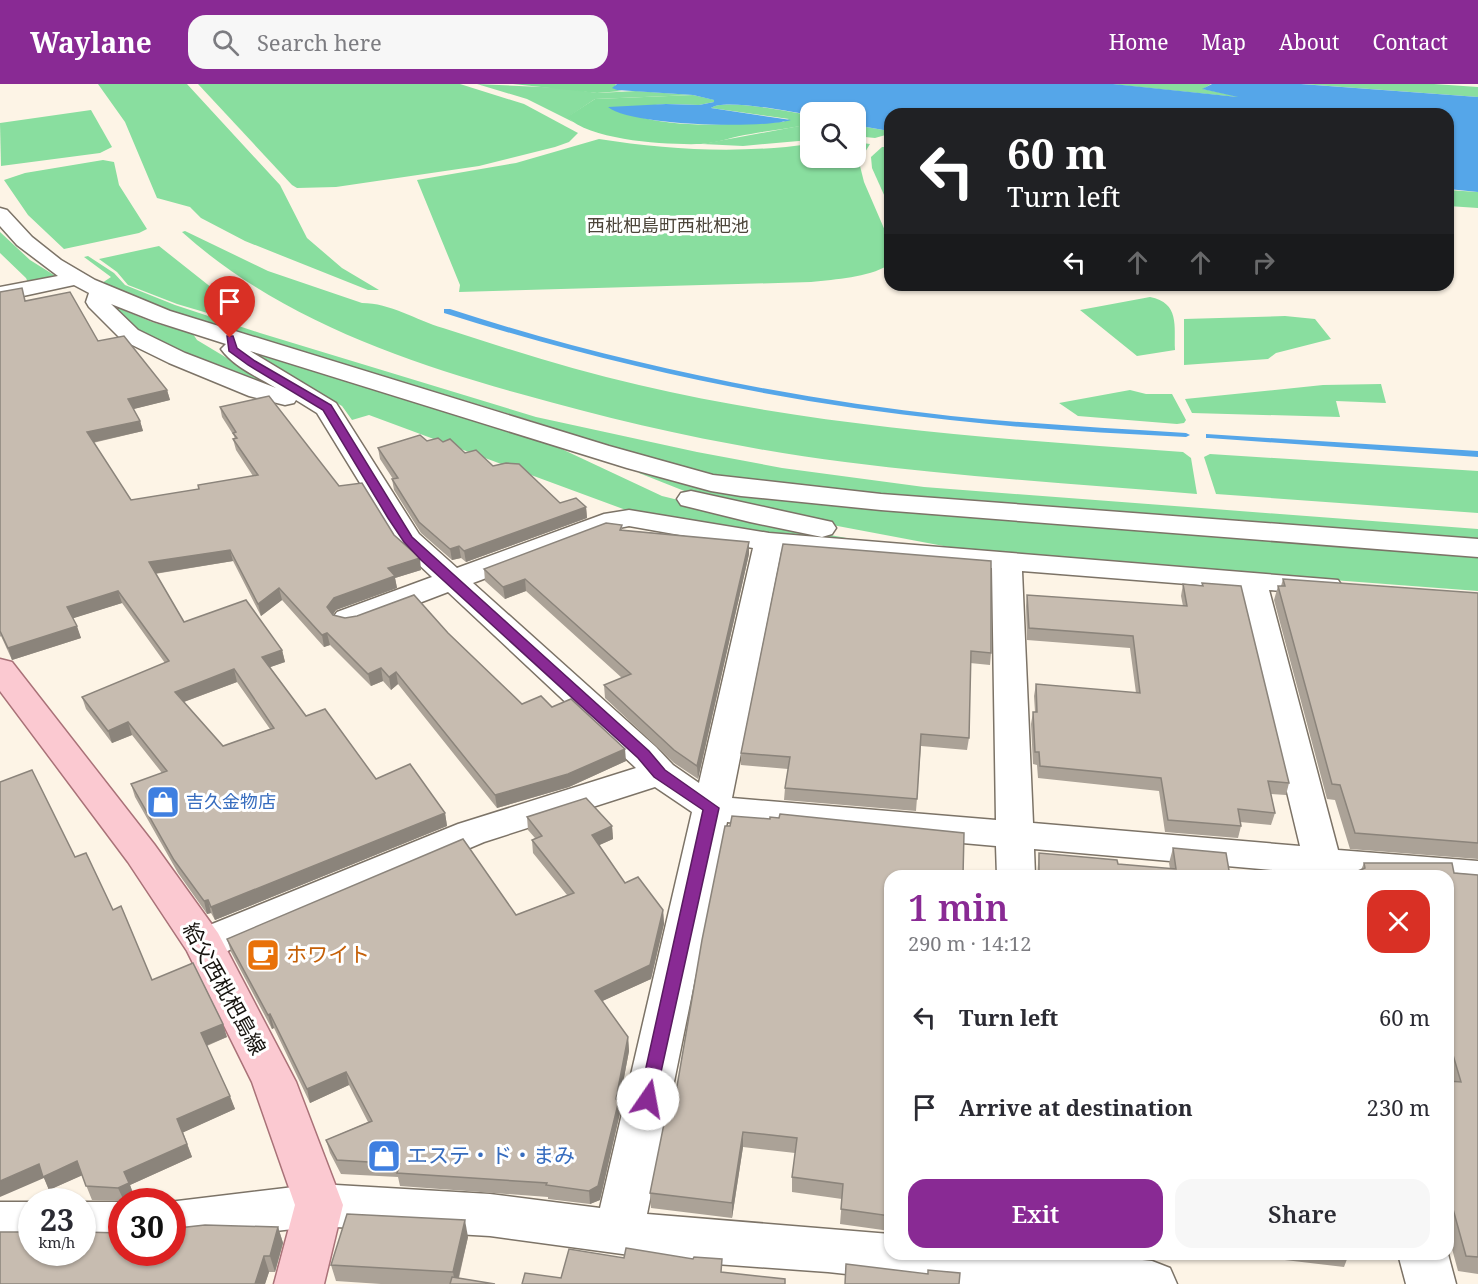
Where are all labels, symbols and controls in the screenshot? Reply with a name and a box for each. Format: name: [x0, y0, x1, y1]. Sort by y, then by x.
search box: [188, 15, 608, 69]
text: Waylane: [30, 23, 152, 61]
icon: search: [209, 26, 242, 59]
text: Search here: [257, 27, 382, 57]
text: Home: [1109, 28, 1169, 56]
text: Map: [1202, 28, 1246, 56]
text: About: [1279, 28, 1340, 56]
text: Contact: [1373, 28, 1448, 56]
map controls: [800, 102, 866, 168]
button: search: [800, 102, 866, 168]
text: 60 m: [1007, 124, 1107, 181]
icon: left: [908, 132, 986, 210]
text: Turn left: [1007, 178, 1120, 215]
district label: 西枇杷島町西枇杷池: [587, 213, 749, 237]
icon: left: [1058, 246, 1091, 279]
icon: ahead: [1121, 246, 1154, 279]
icon: ahead: [1184, 246, 1217, 279]
icon: right: [1247, 246, 1280, 279]
pin: [204, 276, 255, 338]
icon: arrive: [213, 285, 246, 318]
shop icon: 吉久金物店: [145, 784, 181, 820]
place label: 吉久金物店: [186, 789, 276, 813]
text: 1 min: [908, 883, 1009, 932]
button: close: [1367, 890, 1430, 953]
street label: 給父西枇杷島線: [177, 917, 273, 1060]
text: 290 m · 14:12: [908, 930, 1031, 957]
cafe icon: ホワイト: [245, 937, 281, 973]
place label: ホワイト: [286, 940, 370, 968]
icon: left: [908, 1001, 941, 1034]
text: Turn left: [959, 1002, 1058, 1032]
text: 60 m: [1379, 1002, 1430, 1032]
position arrow: [616, 1067, 680, 1131]
icon: arrive: [908, 1091, 941, 1124]
text: Arrive at destination: [959, 1092, 1193, 1122]
text: 230 m: [1367, 1092, 1430, 1122]
shop icon: エステ・ド・まみ: [366, 1138, 402, 1174]
place label: エステ・ド・まみ: [407, 1141, 575, 1169]
button: Exit: [908, 1179, 1163, 1248]
button: Share: [1175, 1179, 1430, 1248]
speed limit sign: 30: [108, 1188, 186, 1266]
text: 23: [40, 1199, 74, 1240]
text: km/h: [39, 1232, 75, 1252]

